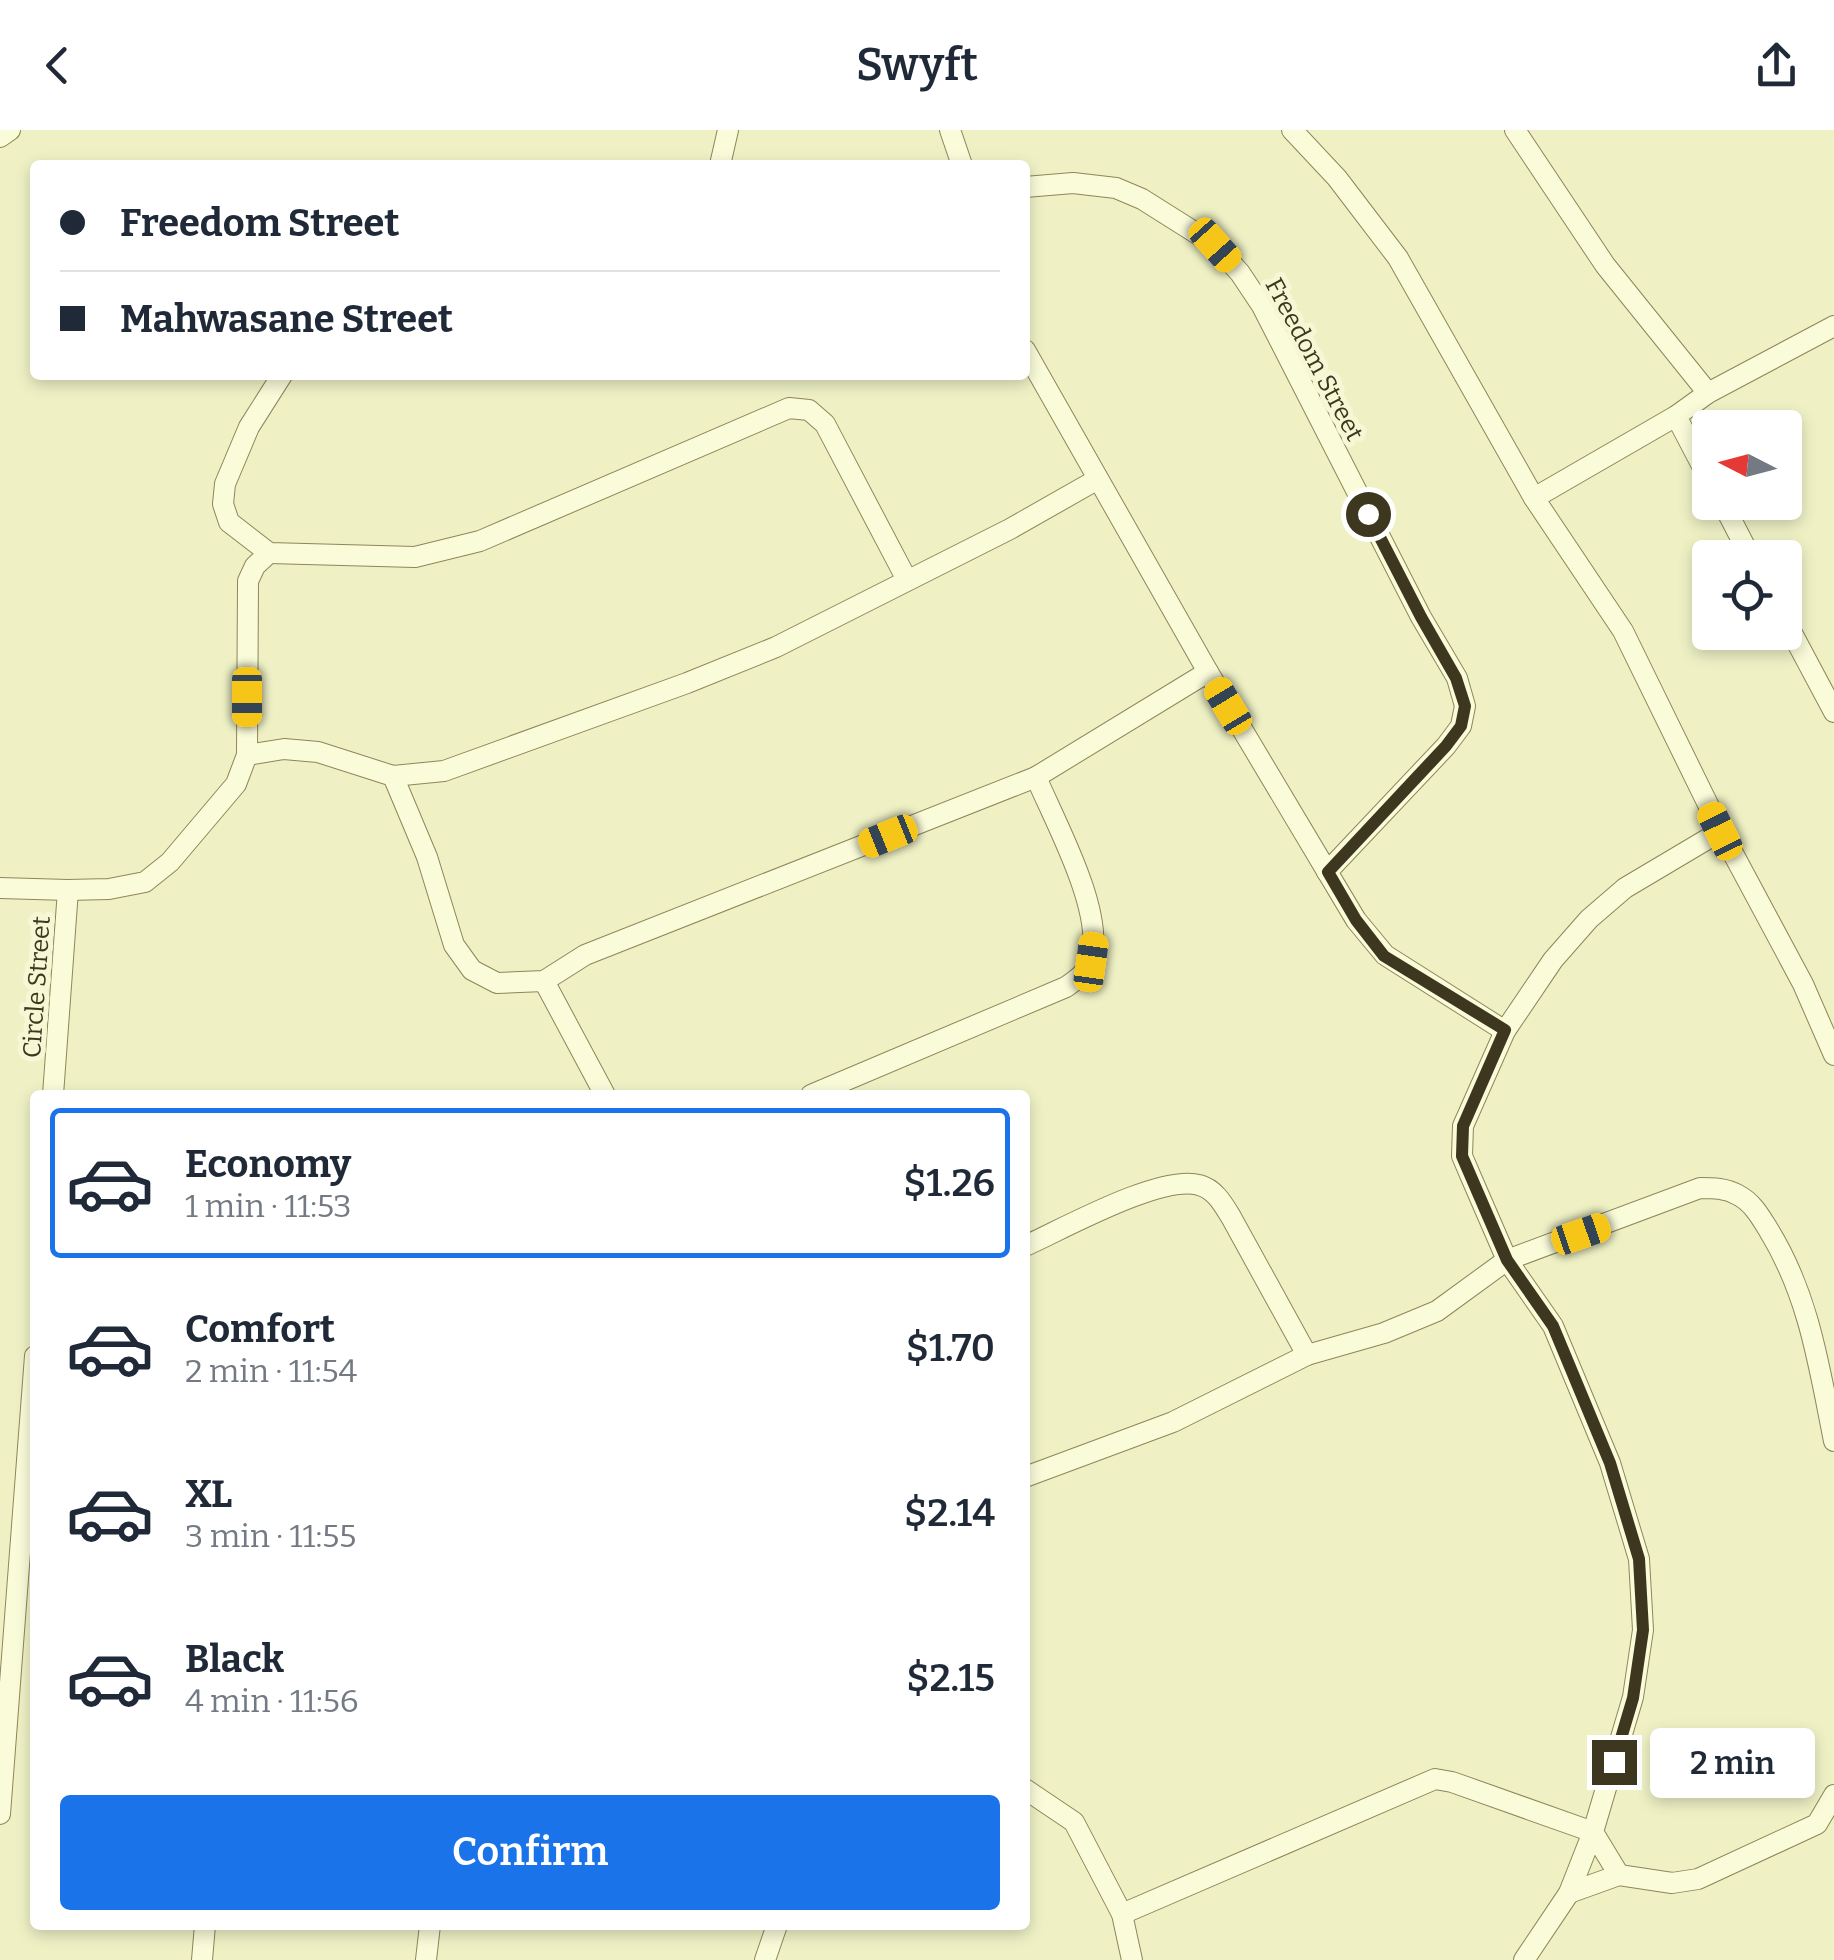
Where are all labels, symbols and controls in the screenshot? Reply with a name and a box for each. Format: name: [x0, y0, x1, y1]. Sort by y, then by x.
icon: back: [30, 38, 85, 93]
text: Swyft: [856, 38, 978, 92]
icon: share: [1749, 38, 1804, 93]
text: Freedom Street: [120, 200, 399, 246]
car: [1184, 213, 1246, 277]
street label: Freedom Street: [1259, 273, 1370, 446]
text: Mahwasane Street: [120, 296, 453, 342]
north arrow: [1692, 410, 1802, 520]
map controls: [1692, 410, 1802, 650]
route start: [1346, 492, 1391, 537]
button: locate: [1692, 540, 1802, 650]
car: [232, 667, 262, 727]
car: [1200, 673, 1256, 739]
car: [1693, 797, 1747, 865]
car: [855, 811, 921, 861]
street label: Circle Street: [17, 915, 57, 1059]
car: [1072, 930, 1110, 994]
icon: car: [65, 1138, 155, 1228]
text: Economy: [185, 1141, 351, 1187]
text: $1.26: [903, 1160, 995, 1206]
text: 1 min · 11:53: [185, 1187, 352, 1225]
car: [1548, 1210, 1614, 1258]
icon: car: [65, 1303, 155, 1393]
text: Comfort: [185, 1306, 335, 1352]
text: $1.70: [906, 1325, 995, 1371]
text: 2 min · 11:54: [185, 1352, 357, 1390]
icon: car: [65, 1468, 155, 1558]
text: XL: [185, 1471, 232, 1517]
text: $2.14: [904, 1490, 995, 1536]
text: 3 min · 11:55: [185, 1517, 356, 1555]
icon: car: [65, 1633, 155, 1723]
text: Black: [185, 1636, 284, 1682]
text: $2.15: [906, 1655, 995, 1701]
text: 4 min · 11:56: [185, 1682, 359, 1720]
callout: 2 min: [1649, 1727, 1814, 1797]
route end: [1592, 1740, 1637, 1785]
text: 2 min: [1690, 1744, 1775, 1782]
button: Confirm: [60, 1795, 1000, 1910]

